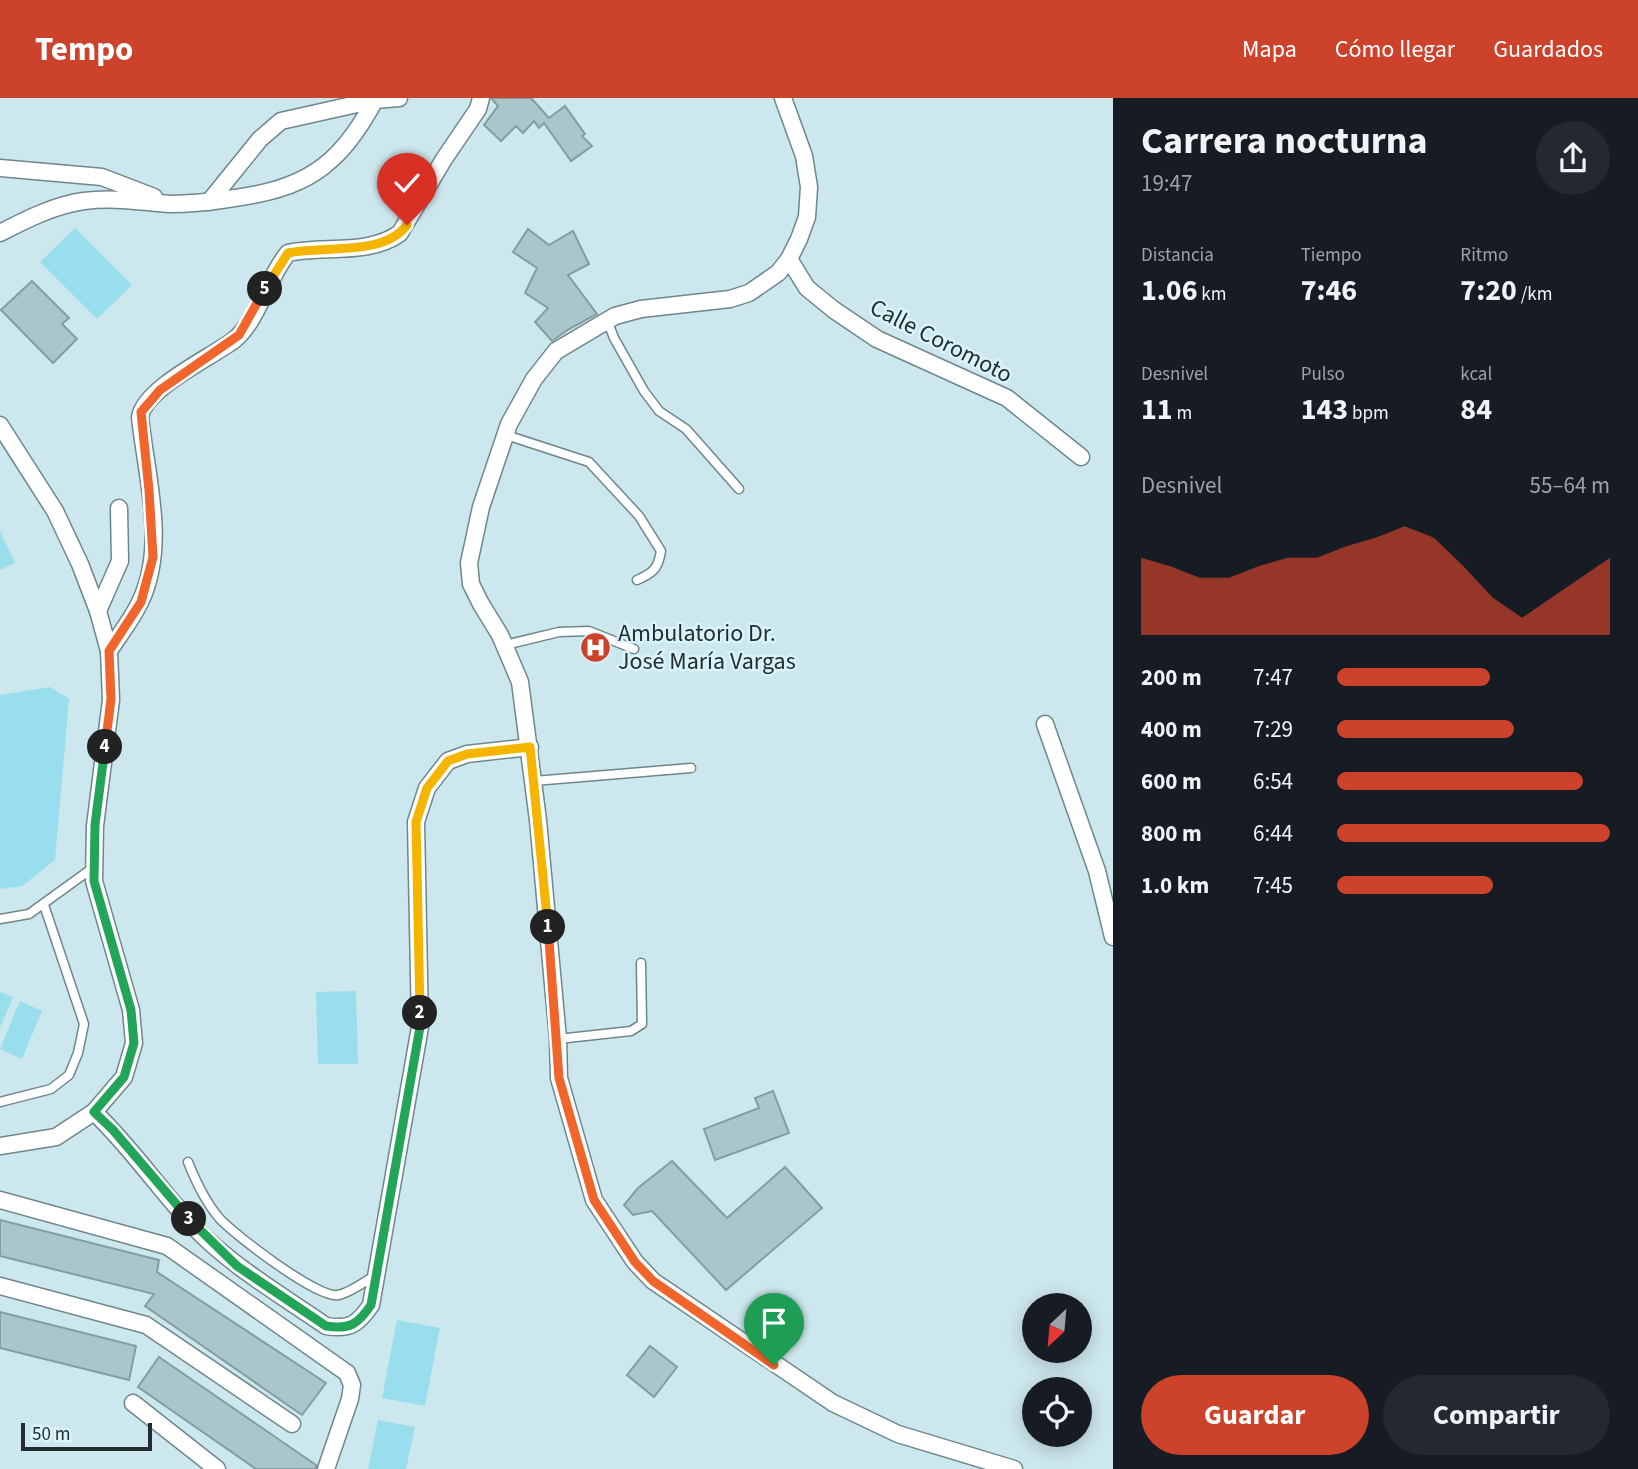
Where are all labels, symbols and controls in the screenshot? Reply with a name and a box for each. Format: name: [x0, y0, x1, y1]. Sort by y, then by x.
text: Tempo: [35, 26, 133, 73]
text: Mapa: [1242, 32, 1297, 67]
text: Cómo llegar: [1335, 32, 1455, 67]
text: Guardados: [1493, 32, 1603, 67]
text: Carrera nocturna: [1141, 114, 1428, 168]
button: share: [1536, 121, 1610, 195]
pin: [377, 153, 437, 225]
icon: check: [388, 164, 426, 202]
text: 19:47: [1141, 167, 1192, 200]
text: Distancia: [1141, 242, 1214, 269]
text: Tiempo: [1301, 242, 1362, 269]
text: Ritmo: [1460, 242, 1508, 269]
text: 1.06: [1141, 269, 1198, 312]
text: 7:46: [1301, 269, 1357, 312]
text: 7:20: [1460, 269, 1517, 312]
pin: 5: [247, 272, 282, 306]
text: 5: [259, 275, 270, 302]
text: km: [1198, 281, 1227, 308]
text: /km: [1517, 281, 1552, 308]
street label: Calle Coromoto: [864, 290, 1018, 392]
text: Desnivel: [1141, 361, 1208, 388]
text: Pulso: [1301, 361, 1345, 388]
text: kcal: [1460, 361, 1492, 388]
text: 11: [1141, 388, 1173, 431]
text: 143: [1301, 388, 1348, 431]
text: 84: [1460, 388, 1492, 431]
text: m: [1173, 400, 1192, 427]
text: bpm: [1348, 400, 1389, 427]
text: Desnivel: [1141, 469, 1222, 502]
text: 55–64 m: [1530, 469, 1610, 502]
place label: Ambulatorio Dr. José María Vargas: [618, 616, 796, 679]
hospital icon: Ambulatorio Dr. José María Vargas: [578, 630, 612, 664]
text: 200 m: [1141, 661, 1202, 694]
text: 7:47: [1253, 661, 1293, 694]
text: 400 m: [1141, 713, 1202, 746]
text: 7:29: [1253, 713, 1293, 746]
pin: 4: [88, 730, 122, 764]
text: 4: [99, 733, 110, 760]
text: 600 m: [1141, 765, 1202, 798]
text: 6:54: [1253, 765, 1293, 798]
text: 800 m: [1141, 817, 1202, 850]
text: 6:44: [1253, 817, 1293, 850]
text: 1.0 km: [1141, 869, 1209, 902]
text: 7:45: [1253, 869, 1293, 902]
pin: 1: [530, 910, 566, 944]
text: 1: [542, 913, 553, 940]
pin: 2: [402, 996, 438, 1030]
text: 2: [414, 999, 425, 1026]
pin: 3: [172, 1202, 206, 1236]
text: 3: [183, 1205, 194, 1232]
pin: [744, 1293, 804, 1365]
north arrow: [1022, 1293, 1092, 1363]
map controls: [1022, 1293, 1092, 1447]
icon: arrive: [755, 1304, 793, 1342]
button: Guardar: [1141, 1375, 1369, 1455]
button: Compartir: [1383, 1375, 1610, 1455]
button: locate: [1022, 1377, 1092, 1447]
scale bar: [21, 1420, 152, 1452]
text: 50 m: [32, 1421, 70, 1448]

